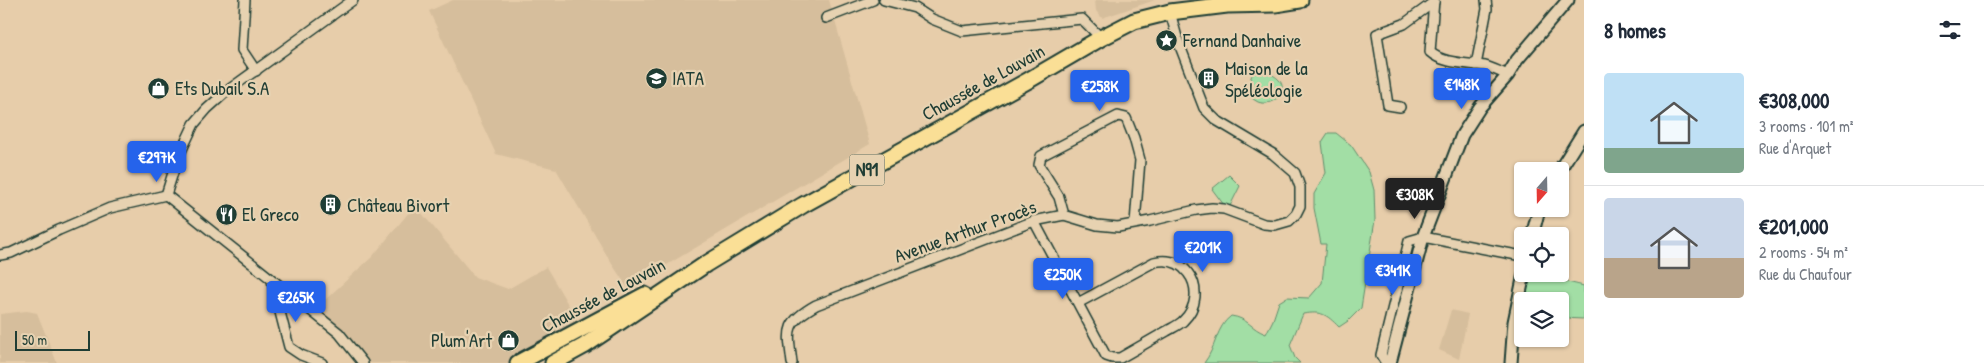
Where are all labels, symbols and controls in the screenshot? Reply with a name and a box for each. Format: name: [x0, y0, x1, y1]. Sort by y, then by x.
text: 8 homes: [1604, 16, 1666, 45]
icon: filters: [1936, 16, 1964, 44]
place label: Fernand Danhaive: [1182, 27, 1302, 53]
place icon: Fernand Danhaive: [1155, 28, 1179, 52]
street label: Chaussée de Louvain: [917, 37, 1049, 127]
place label: Maison de la Spéléologie: [1225, 55, 1308, 103]
place label: IATA: [672, 65, 704, 91]
school or university icon: IATA: [644, 66, 668, 90]
building icon: Maison de la Spéléologie: [1197, 67, 1221, 91]
pin: €148K: [1427, 68, 1497, 110]
pin: €258K: [1065, 70, 1135, 112]
text: €148K: [1445, 73, 1479, 95]
place label: Ets Dubail S.A: [175, 75, 269, 101]
text: €258K: [1081, 75, 1119, 97]
shop icon: Ets Dubail S.A: [147, 76, 171, 100]
text: €308,000: [1759, 86, 1829, 115]
icon: home: [1644, 93, 1704, 153]
text: 3 rooms · 101 m²: [1759, 115, 1854, 137]
text: Rue d'Arquet: [1759, 137, 1831, 159]
pin: €297K: [122, 140, 192, 183]
text: €297K: [138, 146, 176, 168]
road number: N91: [850, 154, 884, 186]
north arrow: [1514, 162, 1569, 218]
map controls: [1514, 162, 1569, 347]
pin: €308K: [1380, 178, 1450, 220]
text: €308K: [1396, 183, 1434, 205]
place label: Château Bivort: [347, 192, 450, 218]
building icon: Château Bivort: [319, 193, 343, 217]
street label: Avenue Arthur Procès: [890, 193, 1040, 269]
place label: El Greco: [242, 201, 299, 227]
restaurant icon: El Greco: [214, 202, 238, 226]
text: €201,000: [1759, 212, 1828, 241]
icon: home: [1644, 218, 1704, 278]
button: locate: [1514, 227, 1569, 282]
pin: €201K: [1168, 230, 1238, 273]
text: €201K: [1185, 236, 1221, 258]
text: 2 rooms · 54 m²: [1759, 241, 1848, 263]
street label: Chaussée de Louvain: [536, 251, 670, 339]
pin: €341K: [1358, 254, 1428, 296]
pin: €250K: [1028, 258, 1098, 300]
text: €341K: [1375, 259, 1411, 281]
text: €250K: [1044, 263, 1082, 285]
text: Rue du Chaufour: [1759, 263, 1852, 285]
pin: €265K: [261, 280, 331, 323]
text: €265K: [278, 286, 314, 308]
button: layers: [1514, 292, 1569, 347]
place label: Plum'Art: [431, 327, 492, 353]
scale bar: [15, 328, 90, 351]
shop icon: Plum'Art: [496, 328, 520, 352]
text: 50 m: [22, 330, 47, 349]

